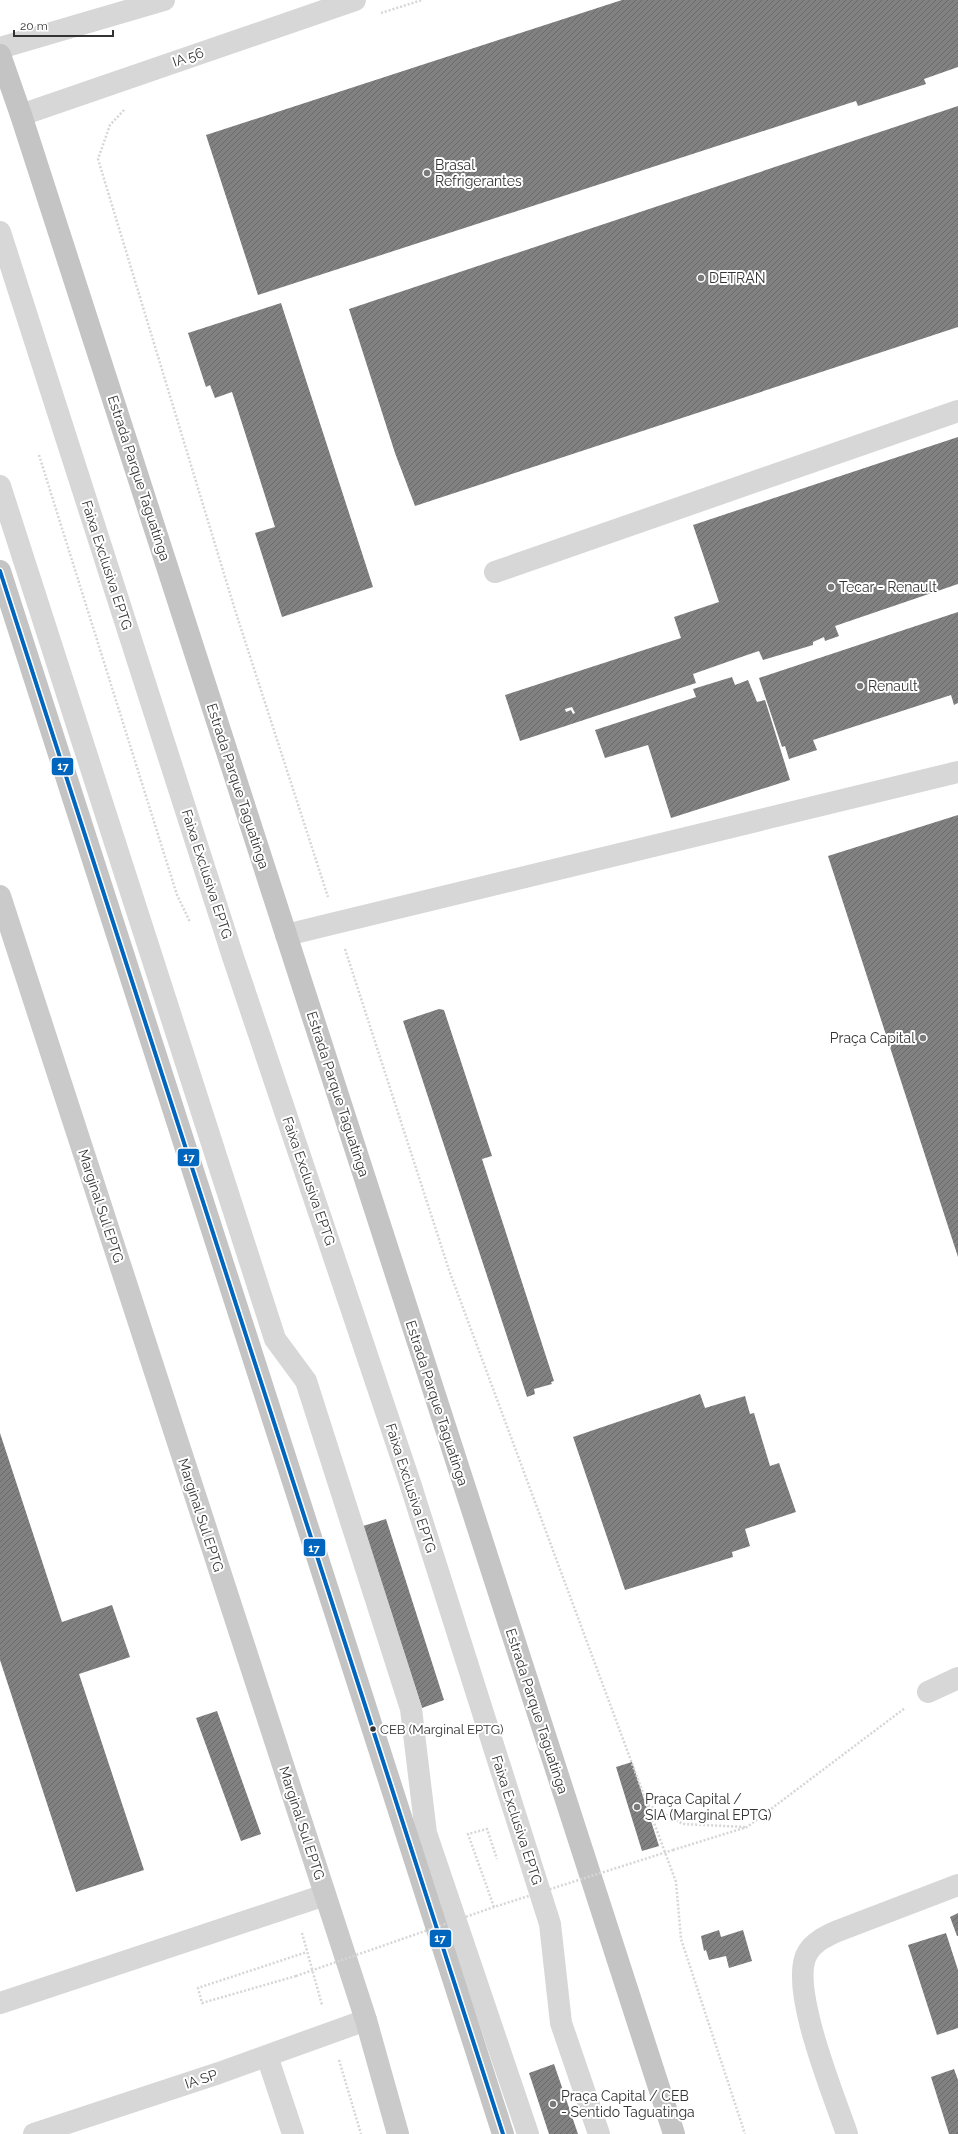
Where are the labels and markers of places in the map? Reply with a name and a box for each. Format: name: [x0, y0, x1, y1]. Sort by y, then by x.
place label: Brasal Refrigerantes: [435, 157, 522, 189]
marker: Brasal Refrigerantes: [422, 168, 432, 178]
place label: DETRAN: [709, 270, 765, 286]
marker: DETRAN: [696, 273, 706, 283]
place label: Tecar - Renault: [839, 579, 937, 595]
marker: Tecar - Renault: [826, 582, 836, 592]
place label: Renault: [868, 678, 918, 694]
marker: Renault: [855, 681, 865, 691]
place label: Praça Capital: [830, 1030, 915, 1046]
marker: Praça Capital: [918, 1033, 928, 1043]
place label: CEB (Marginal EPTG): [380, 1722, 504, 1737]
marker: CEB (Marginal EPTG): [368, 1724, 378, 1734]
place label: Praça Capital / SIA (Marginal EPTG): [645, 1791, 772, 1823]
marker: Praça Capital / SIA (Marginal EPTG): [632, 1802, 642, 1812]
place label: Praça Capital / CEB - Sentido Taguatinga: [561, 2088, 695, 2120]
marker: Praça Capital / CEB - Sentido Taguatinga: [548, 2099, 558, 2109]

